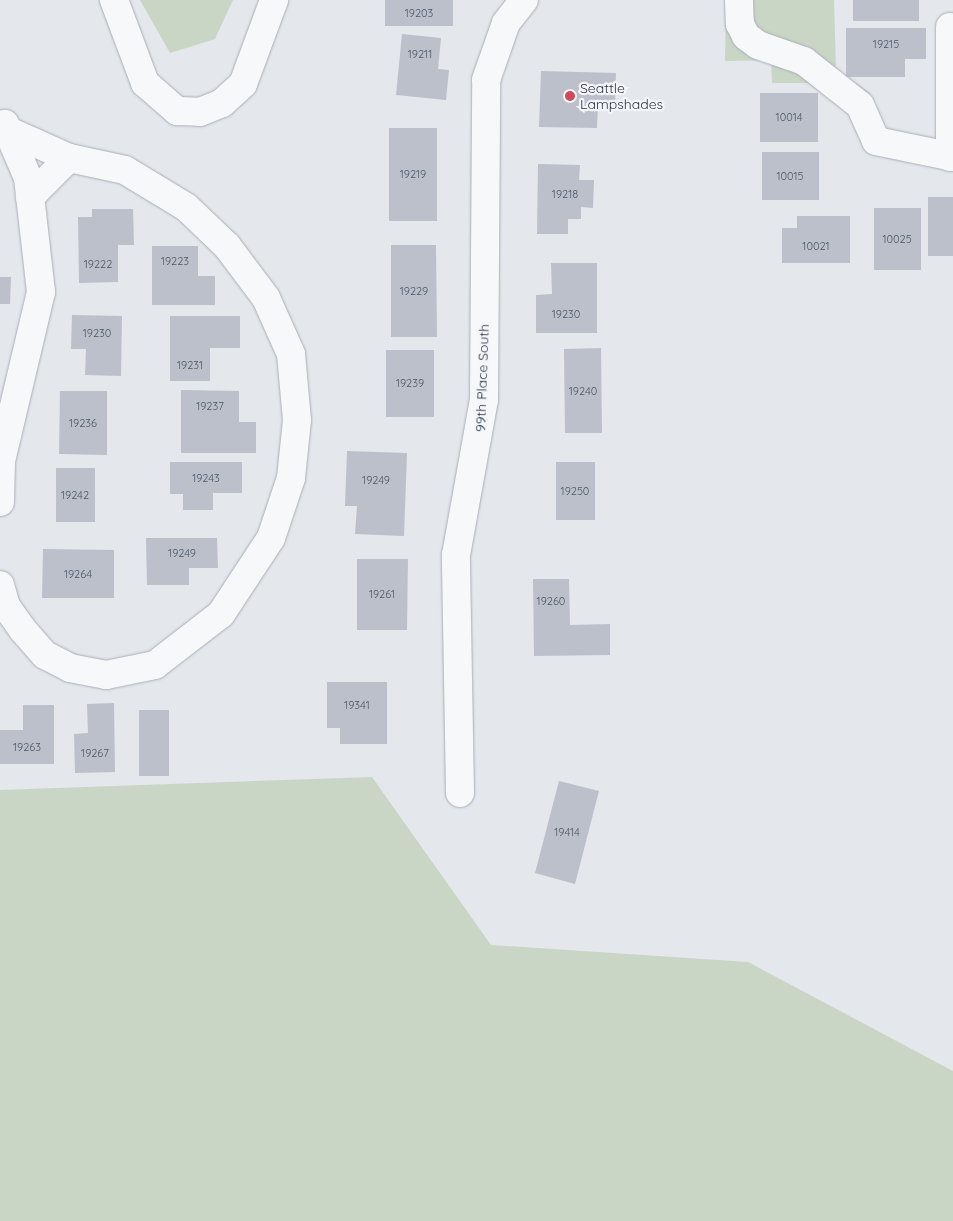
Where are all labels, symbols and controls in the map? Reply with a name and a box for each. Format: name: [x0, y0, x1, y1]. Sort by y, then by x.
house number: 19203: [405, 6, 433, 20]
house number: 19215: [873, 37, 899, 51]
house number: 19211: [408, 47, 432, 61]
place label: Seattle Lampshades: [580, 80, 663, 112]
marker: Seattle Lampshades: [564, 90, 576, 102]
house number: 10014: [776, 110, 802, 124]
house number: 19219: [400, 167, 426, 181]
house number: 10015: [776, 169, 804, 183]
house number: 19218: [552, 187, 578, 201]
house number: 10025: [882, 232, 912, 246]
house number: 10021: [802, 239, 830, 253]
house number: 19223: [161, 254, 189, 268]
house number: 19222: [84, 257, 112, 271]
house number: 19229: [400, 284, 428, 298]
house number: 19230: [552, 307, 580, 321]
street label: 99th Place South: [472, 324, 492, 432]
house number: 19230: [83, 326, 111, 340]
house number: 19231: [177, 358, 203, 372]
house number: 19239: [396, 376, 424, 390]
house number: 19240: [569, 384, 597, 398]
house number: 19237: [196, 399, 224, 413]
house number: 19236: [69, 416, 97, 430]
house number: 19243: [192, 471, 220, 485]
house number: 19249: [362, 473, 390, 487]
house number: 19250: [561, 484, 589, 498]
house number: 19242: [61, 488, 89, 502]
house number: 19249: [168, 546, 196, 560]
house number: 19264: [64, 567, 92, 581]
house number: 19261: [369, 587, 395, 601]
house number: 19260: [537, 594, 565, 608]
house number: 19341: [344, 698, 370, 712]
house number: 19263: [13, 740, 41, 754]
house number: 19267: [81, 746, 109, 760]
house number: 19414: [554, 825, 580, 839]

